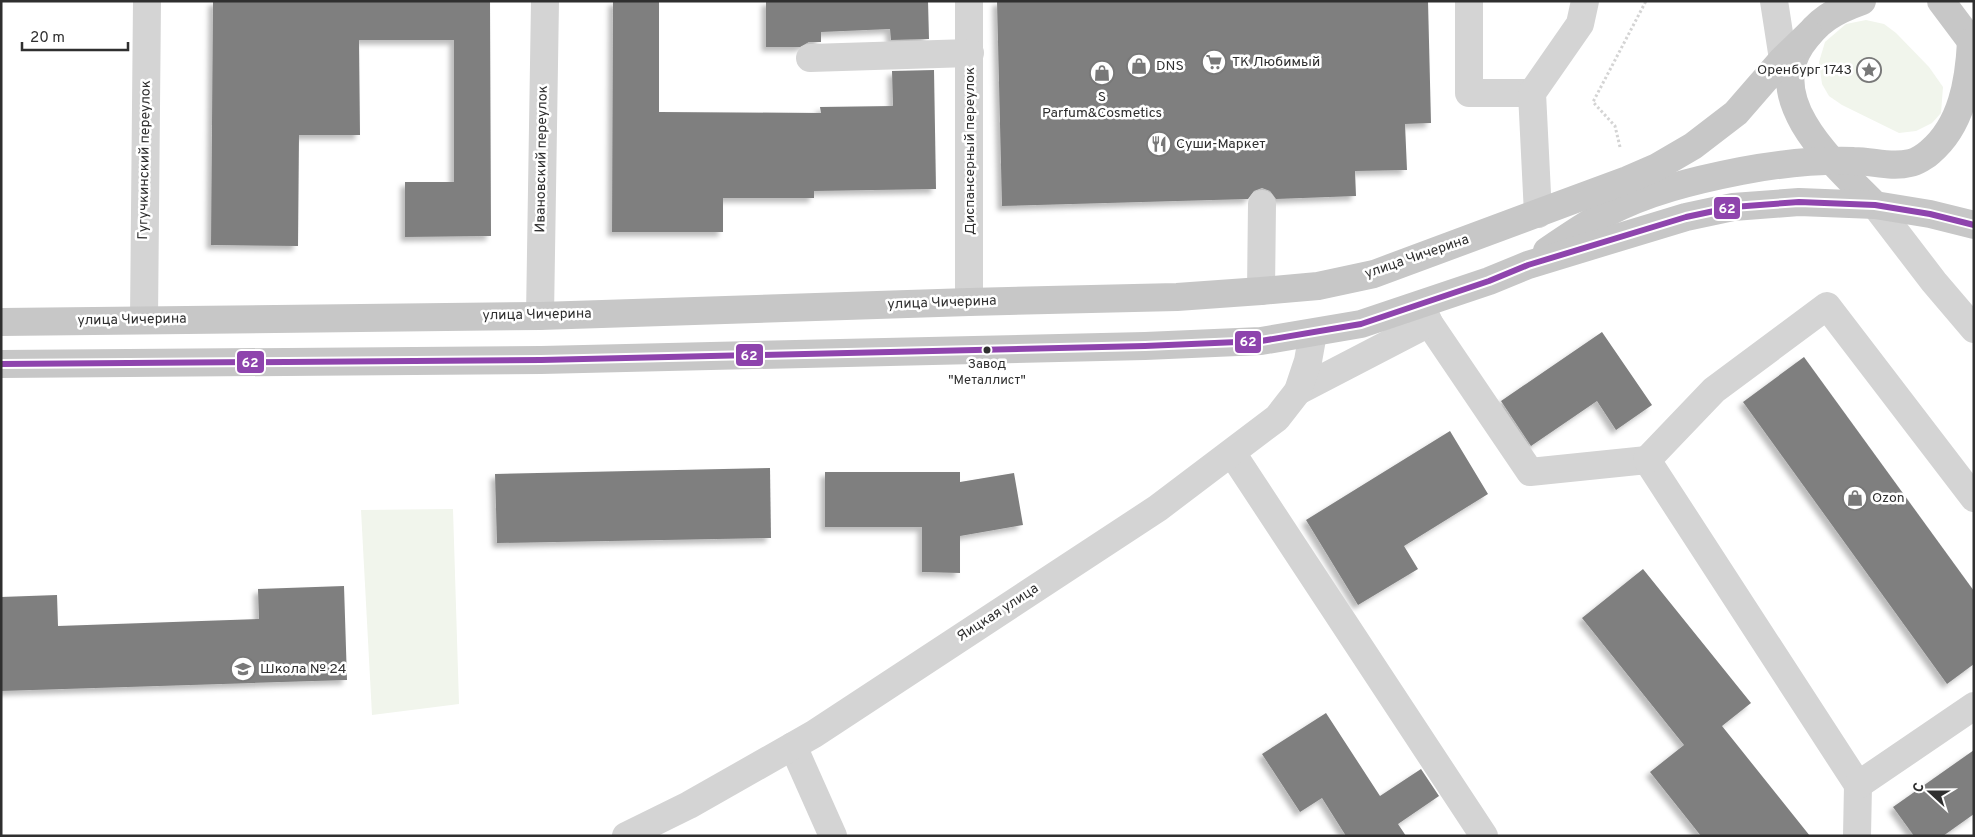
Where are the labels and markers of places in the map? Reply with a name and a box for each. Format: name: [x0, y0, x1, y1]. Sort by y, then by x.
supermarket icon: ТК Любимый: [1201, 49, 1227, 75]
shop icon: DNS: [1126, 53, 1152, 79]
place label: ТК Любимый: [1232, 54, 1320, 71]
place icon: Оренбург 1743: [1856, 57, 1882, 83]
place label: DNS: [1156, 58, 1184, 75]
shop icon: S Parfum&Cosmetics: [1089, 60, 1115, 86]
place label: Оренбург 1743: [1757, 62, 1852, 79]
place label: S Parfum&Cosmetics: [1042, 89, 1162, 122]
restaurant icon: Суши-Маркет: [1146, 131, 1172, 157]
place label: Суши-Маркет: [1176, 136, 1266, 153]
marker: Завод "Металлист": [982, 345, 992, 355]
place label: Завод "Металлист": [948, 357, 1026, 389]
shop icon: Ozon: [1842, 485, 1868, 511]
place label: Ozon: [1872, 490, 1905, 507]
school or university icon: Школа № 24: [230, 656, 256, 682]
place label: Школа № 24: [260, 661, 346, 678]

